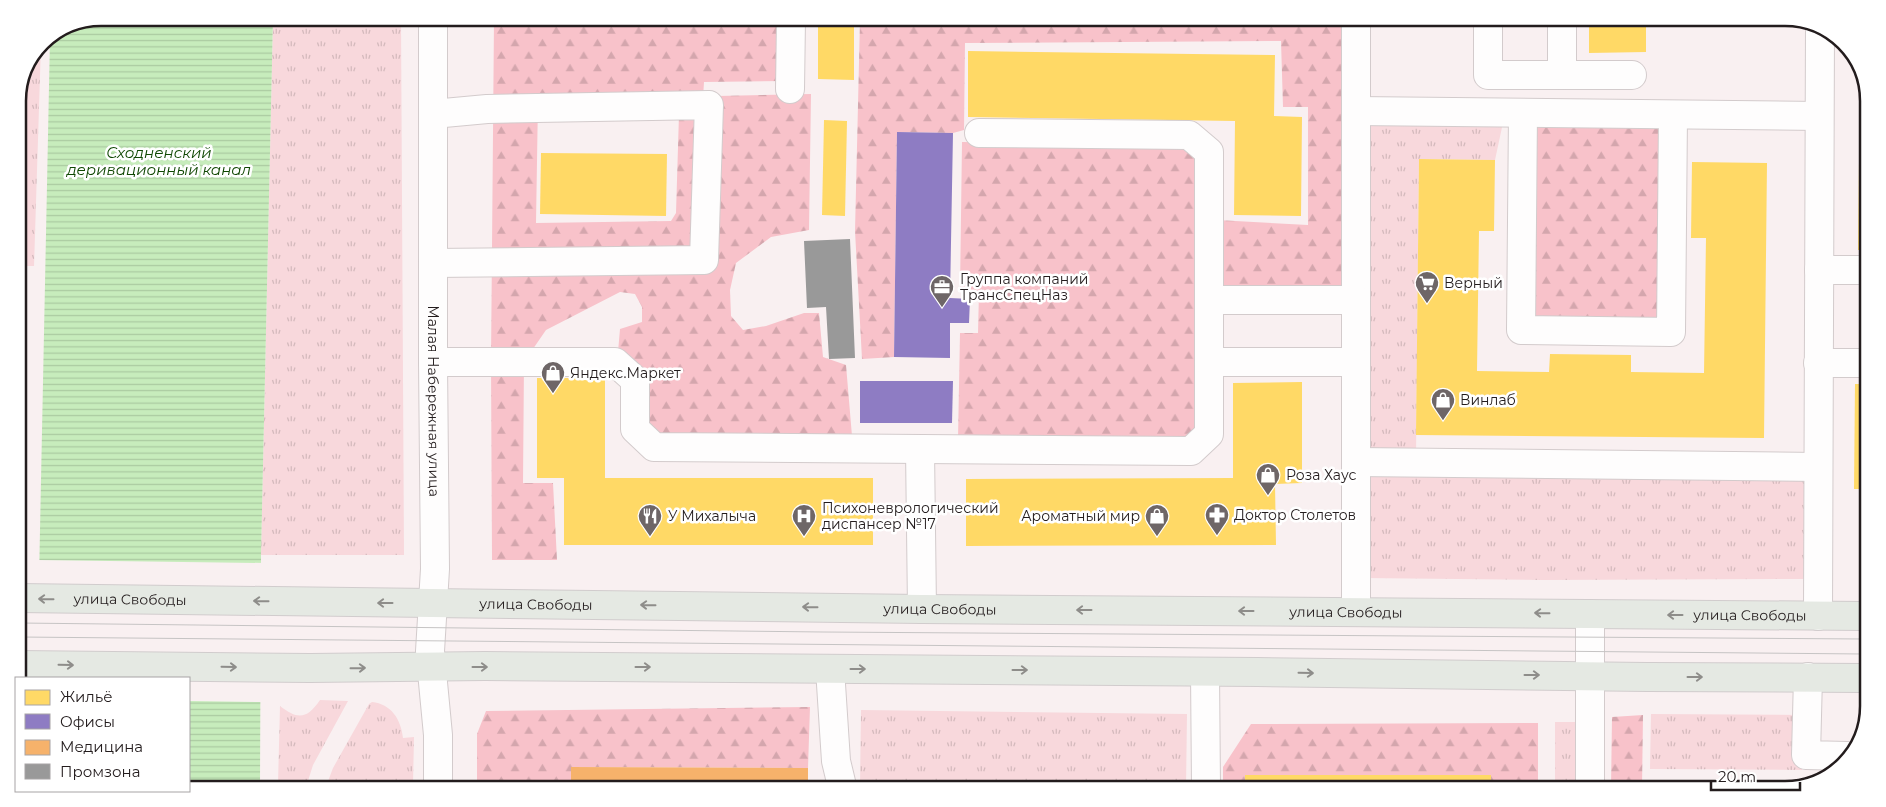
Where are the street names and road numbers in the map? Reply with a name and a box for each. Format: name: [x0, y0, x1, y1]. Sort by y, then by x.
street label: Малая Набережная улица: [424, 305, 443, 497]
street label: улица Свободы: [72, 590, 187, 609]
street label: улица Свободы: [478, 595, 593, 614]
street label: улица Свободы: [882, 600, 997, 619]
street label: улица Свободы: [1288, 603, 1403, 622]
street label: улица Свободы: [1692, 606, 1807, 625]

